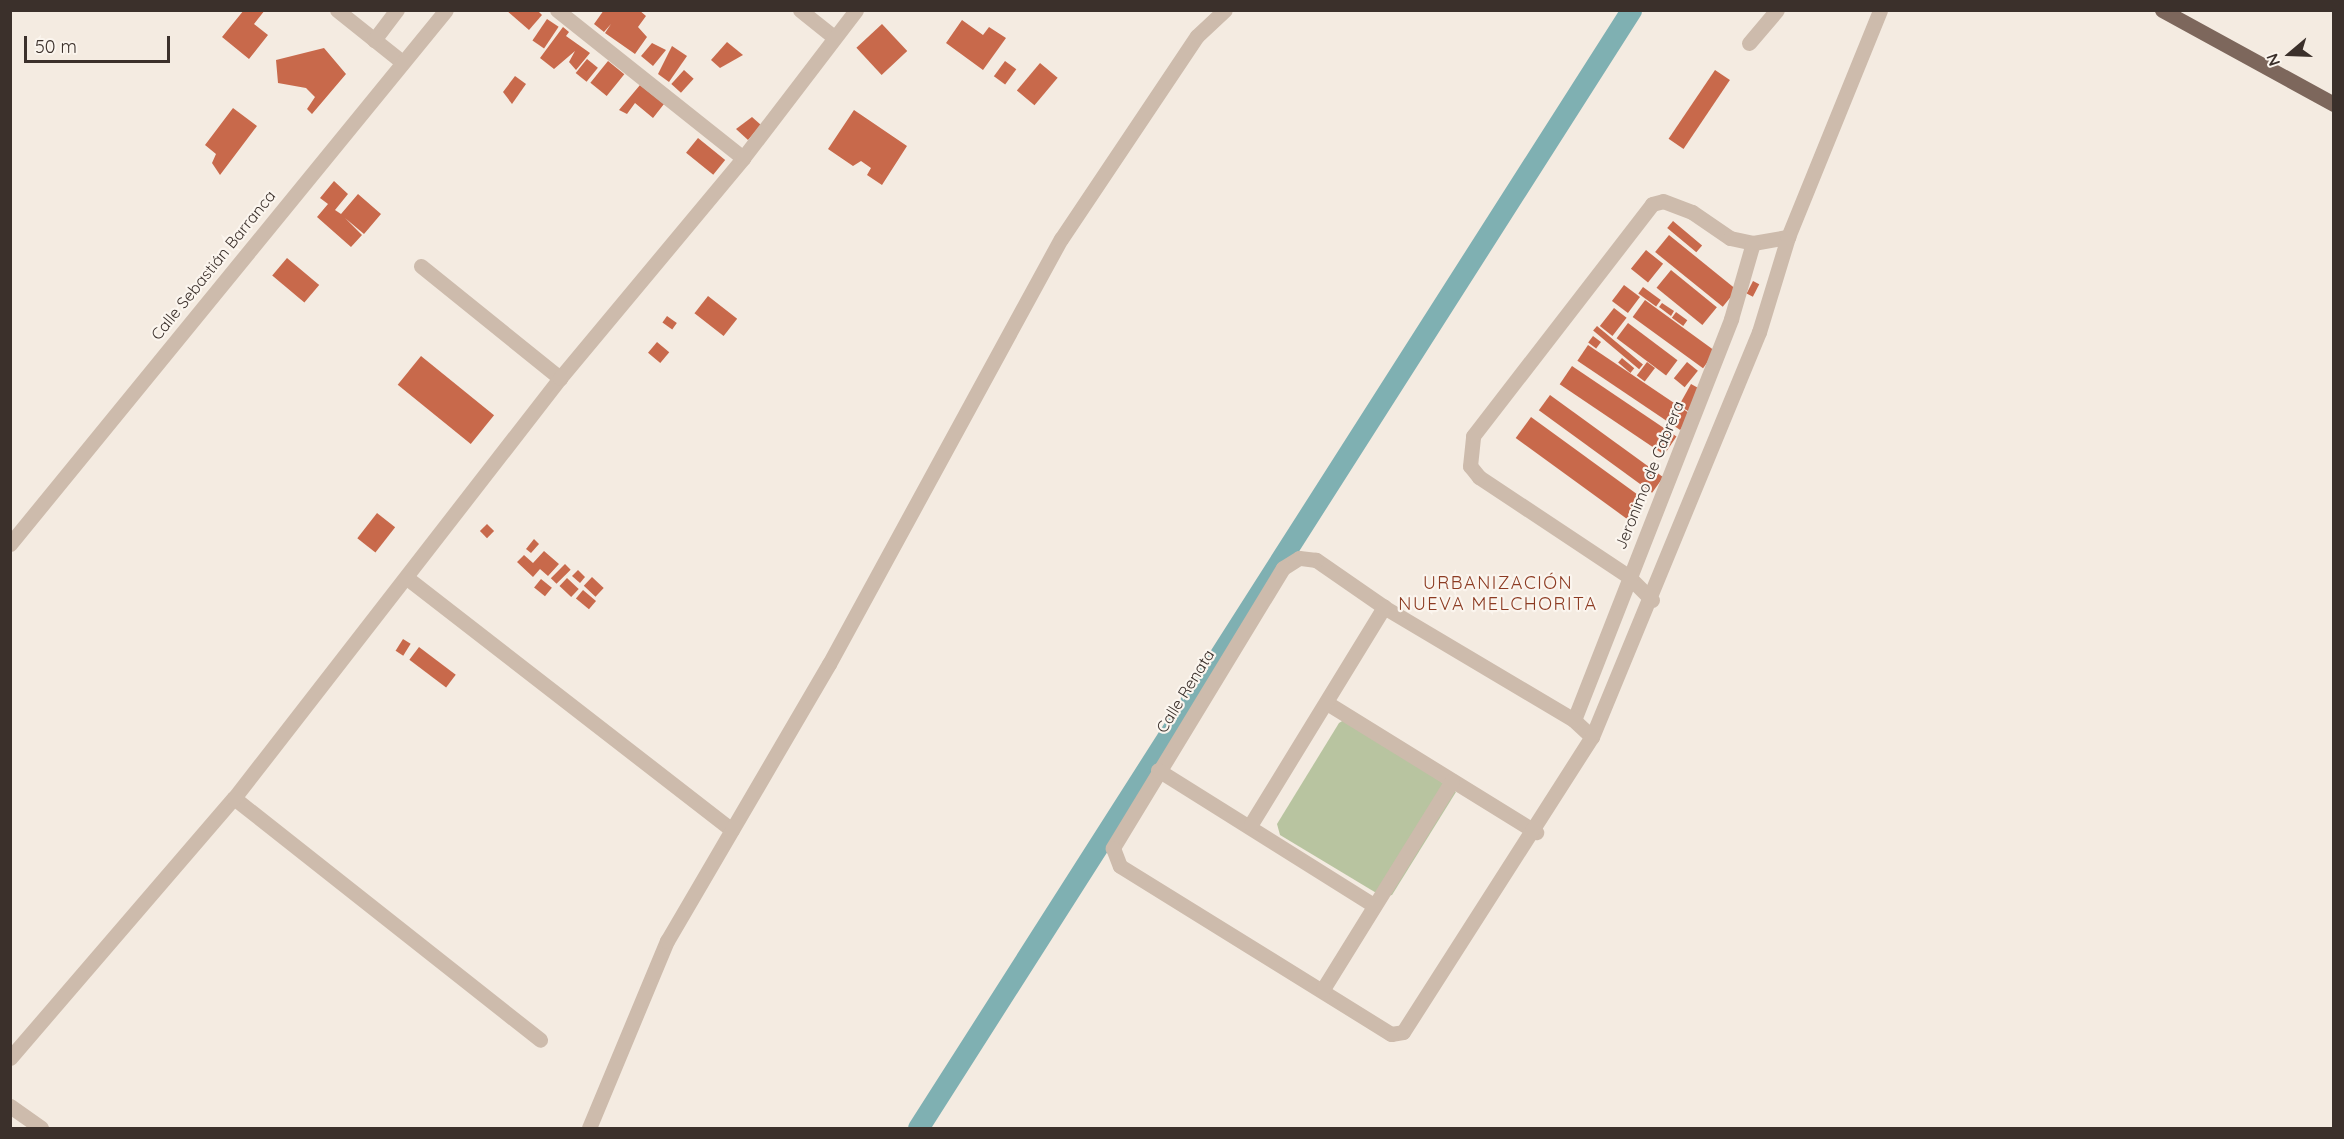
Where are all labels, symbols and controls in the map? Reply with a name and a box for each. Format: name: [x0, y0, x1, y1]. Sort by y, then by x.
scale bar: [27, 24, 172, 62]
north arrow: [2260, 24, 2320, 84]
text: 50 m: [35, 35, 77, 58]
text: N: [2262, 51, 2284, 69]
street label: Calle Sebastián Barranca: [147, 186, 279, 344]
street label: Jeronimo de Cabrera: [1610, 398, 1688, 552]
district label: URBANIZACIÓN NUEVA MELCHORITA: [1398, 573, 1598, 616]
street label: Calle Renata: [1152, 646, 1218, 736]

